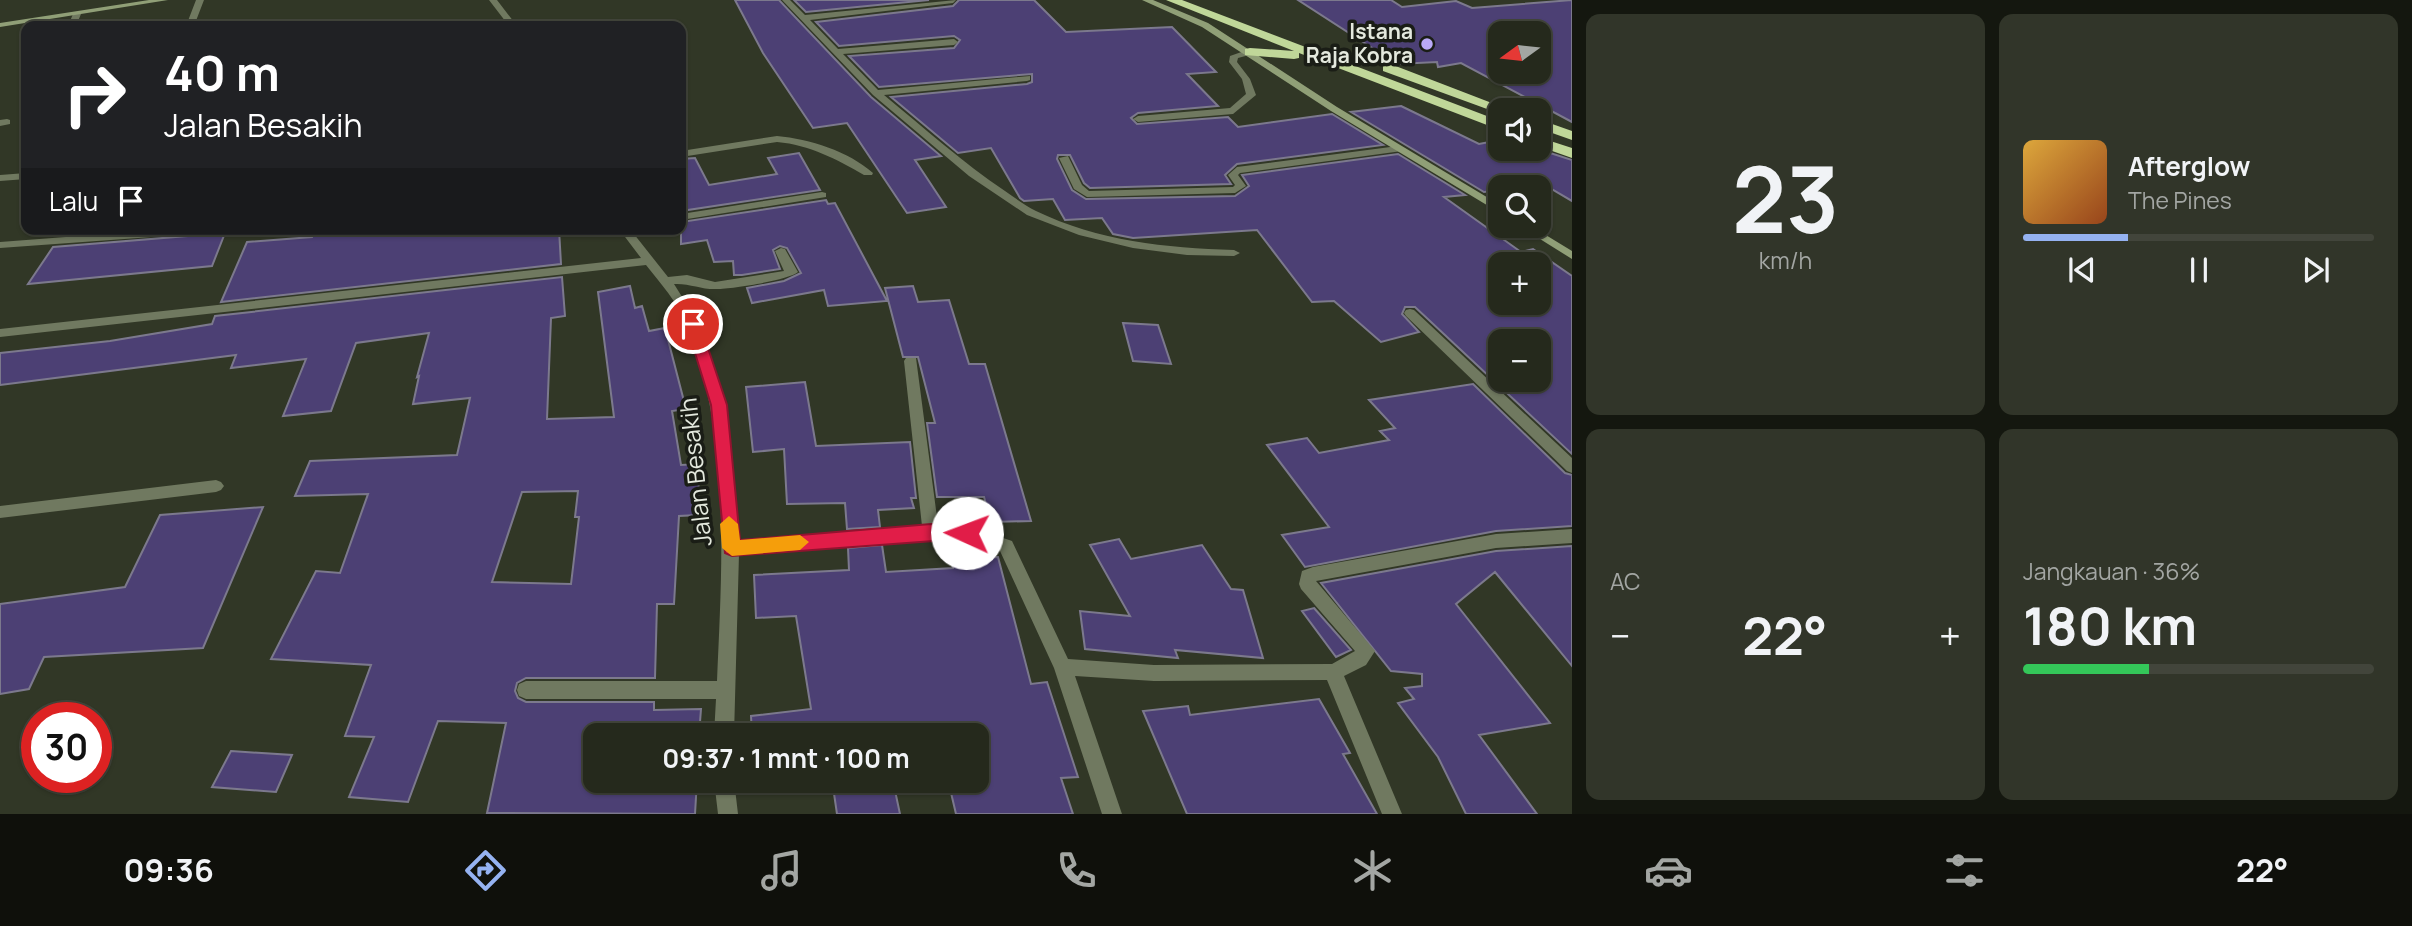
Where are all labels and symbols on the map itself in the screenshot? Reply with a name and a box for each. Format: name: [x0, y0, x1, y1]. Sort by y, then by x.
place label: Istana Raja Kobra: [1306, 17, 1413, 69]
north arrow: [1488, 21, 1550, 84]
marker: Istana Raja Kobra: [1419, 36, 1435, 52]
pin: [663, 294, 723, 354]
street label: Jalan Besakih: [670, 396, 719, 548]
position arrow: [930, 496, 1004, 570]
speed limit sign: 30: [21, 702, 112, 793]

